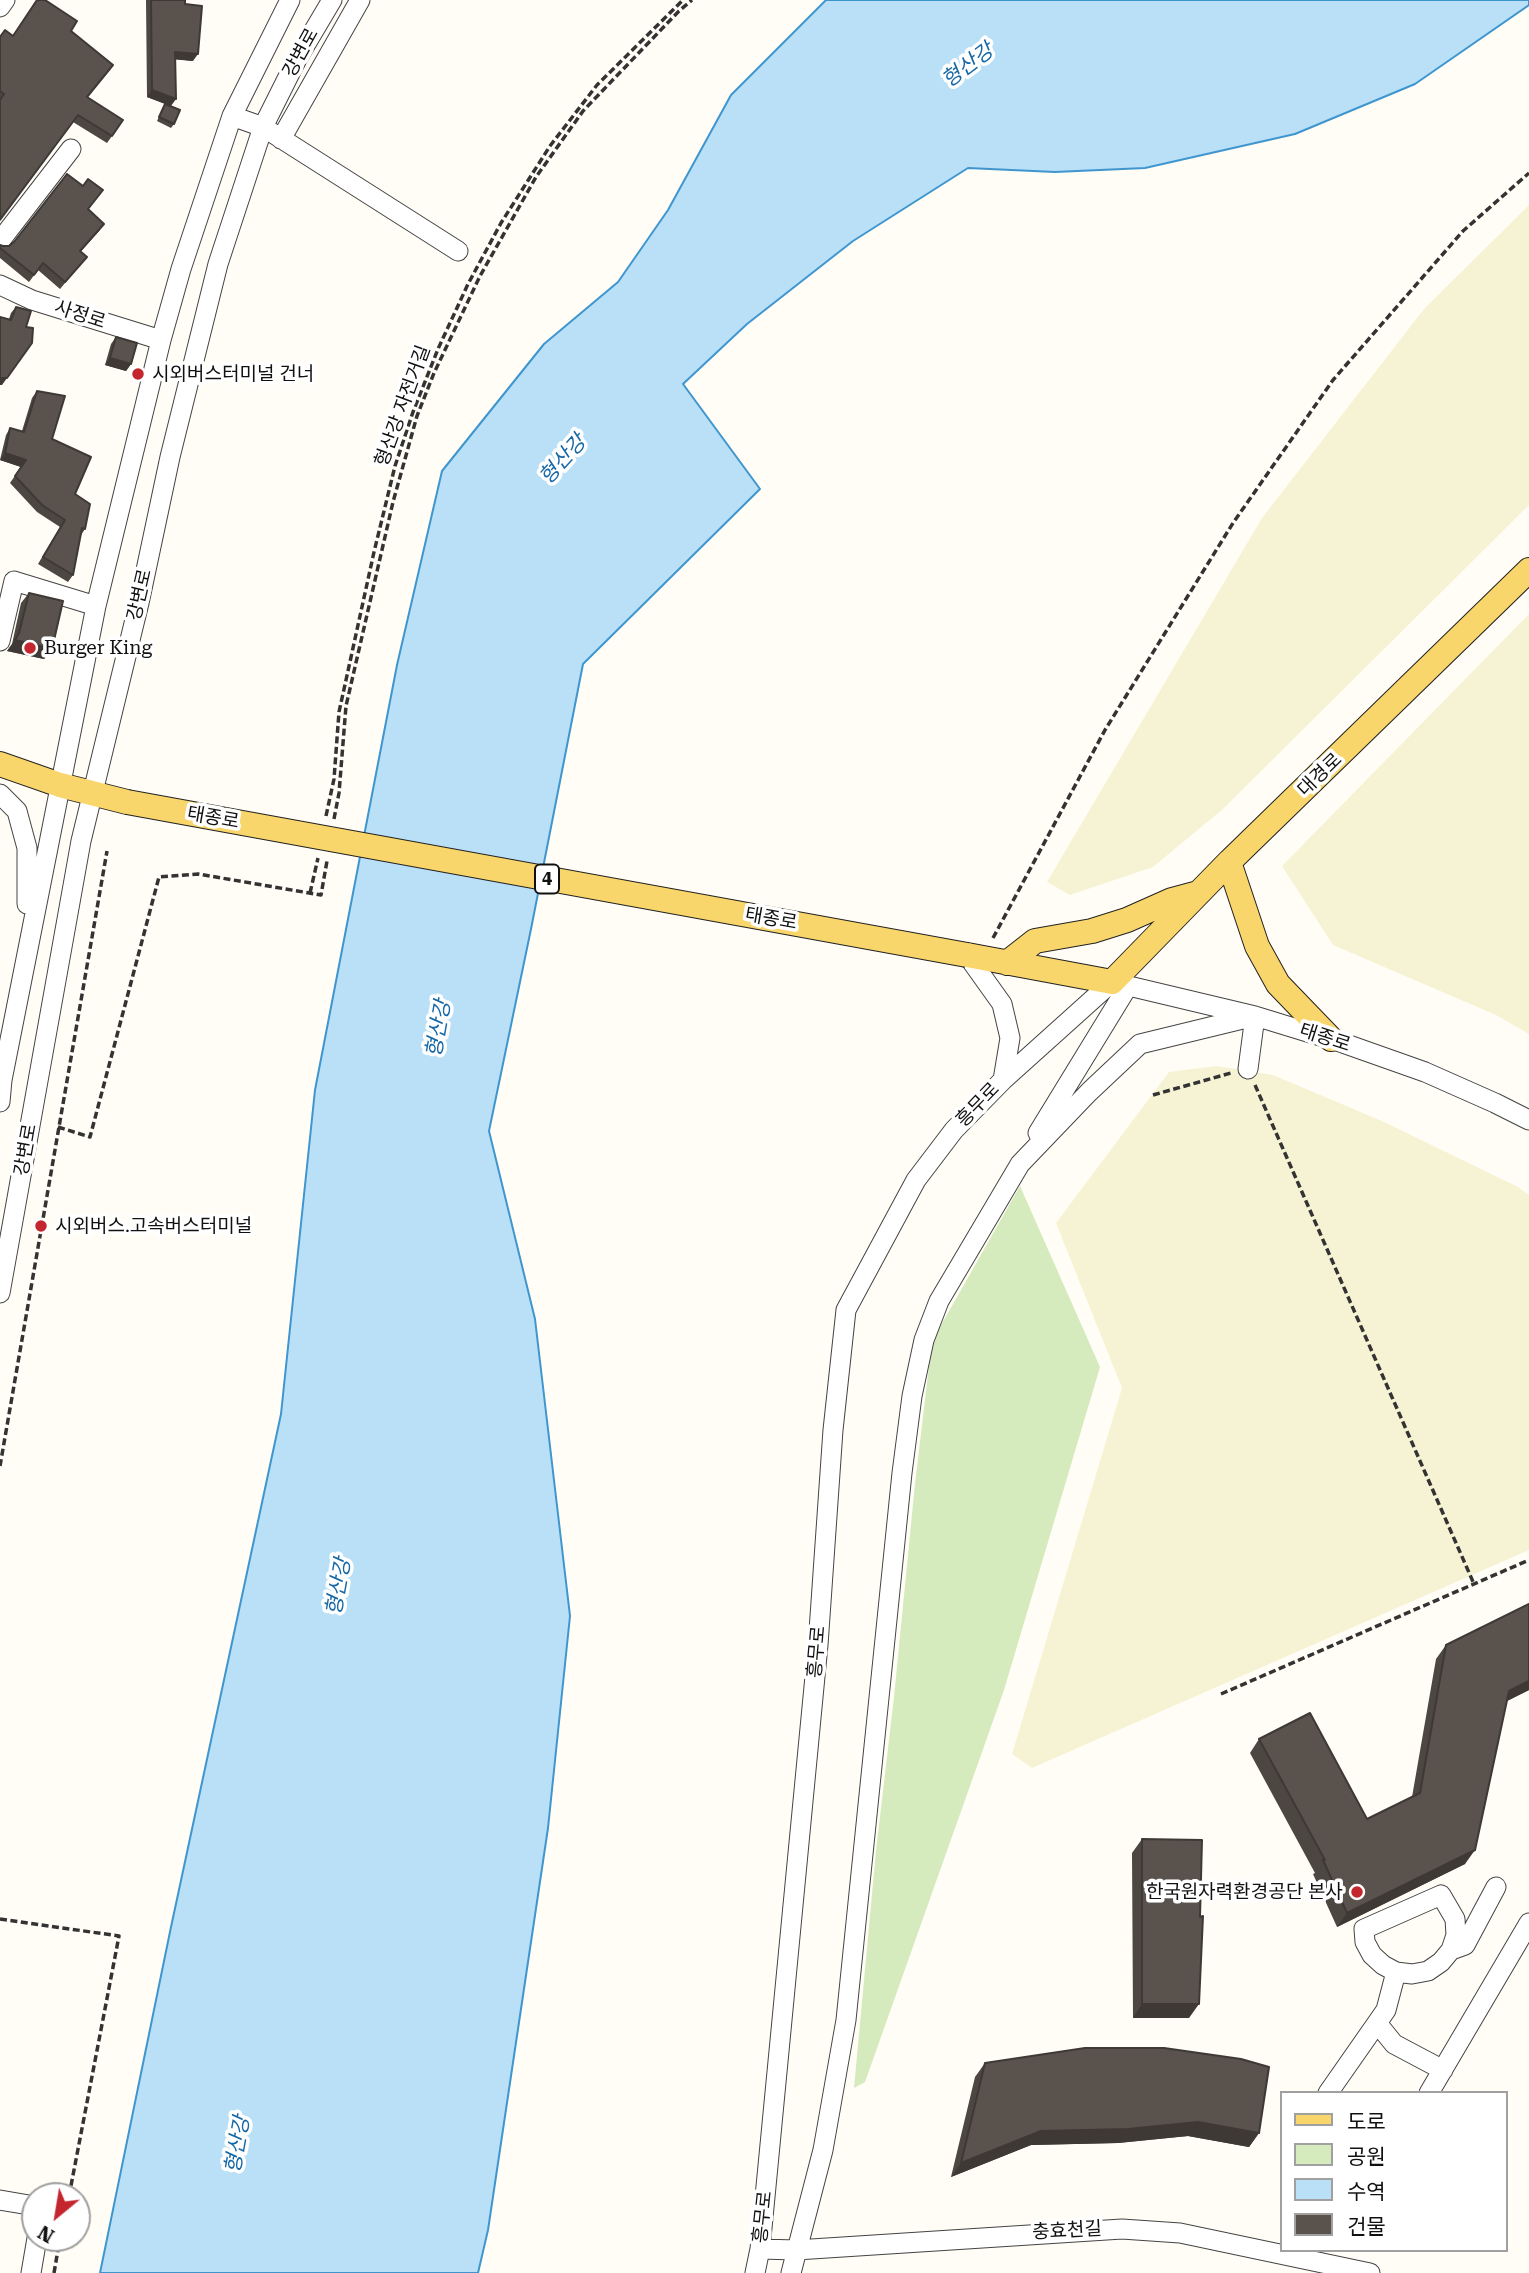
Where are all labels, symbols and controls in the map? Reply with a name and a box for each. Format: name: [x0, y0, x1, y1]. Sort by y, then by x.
street label: 강변로: [278, 25, 324, 81]
water label: 형산강: [937, 38, 999, 94]
street label: 사정로: [52, 296, 108, 334]
street label: 형산강 자전거길: [371, 342, 435, 470]
place label: 시외버스터미널 건너: [152, 363, 314, 385]
marker: 시외버스터미널 건너: [130, 366, 146, 382]
water label: 형산강: [534, 430, 592, 490]
street label: 강변로: [123, 567, 157, 623]
place label: Burger King: [44, 637, 152, 659]
marker: Burger King: [22, 640, 38, 656]
street label: 대경로: [1293, 749, 1347, 801]
street label: 태종로: [185, 802, 241, 834]
road number: 4: [535, 864, 559, 894]
street label: 태종로: [743, 903, 799, 935]
water label: 형산강: [422, 998, 456, 1060]
street label: 태종로: [1297, 1019, 1353, 1057]
street label: 흥무로: [952, 1078, 1004, 1132]
street label: 강변로: [10, 1122, 42, 1178]
place label: 시외버스.고속버스터미널: [55, 1215, 252, 1237]
marker: 시외버스.고속버스터미널: [33, 1218, 49, 1234]
water label: 형산강: [322, 1556, 356, 1618]
street label: 흥무로: [803, 1625, 831, 1679]
place label: 한국원자력환경공단 본사: [1146, 1881, 1343, 1903]
marker: 한국원자력환경공단 본사: [1349, 1884, 1365, 1900]
legend: [1280, 2091, 1508, 2252]
text: 도로: [1347, 2110, 1386, 2134]
water label: 형산강: [221, 2114, 255, 2176]
text: 공원: [1347, 2145, 1386, 2169]
text: 수역: [1347, 2180, 1386, 2204]
north arrow: [21, 2182, 91, 2252]
street label: 흥무로: [749, 2190, 777, 2244]
text: 건물: [1347, 2215, 1386, 2239]
street label: 충효천길: [1031, 2218, 1103, 2244]
text: N: [34, 2220, 58, 2248]

